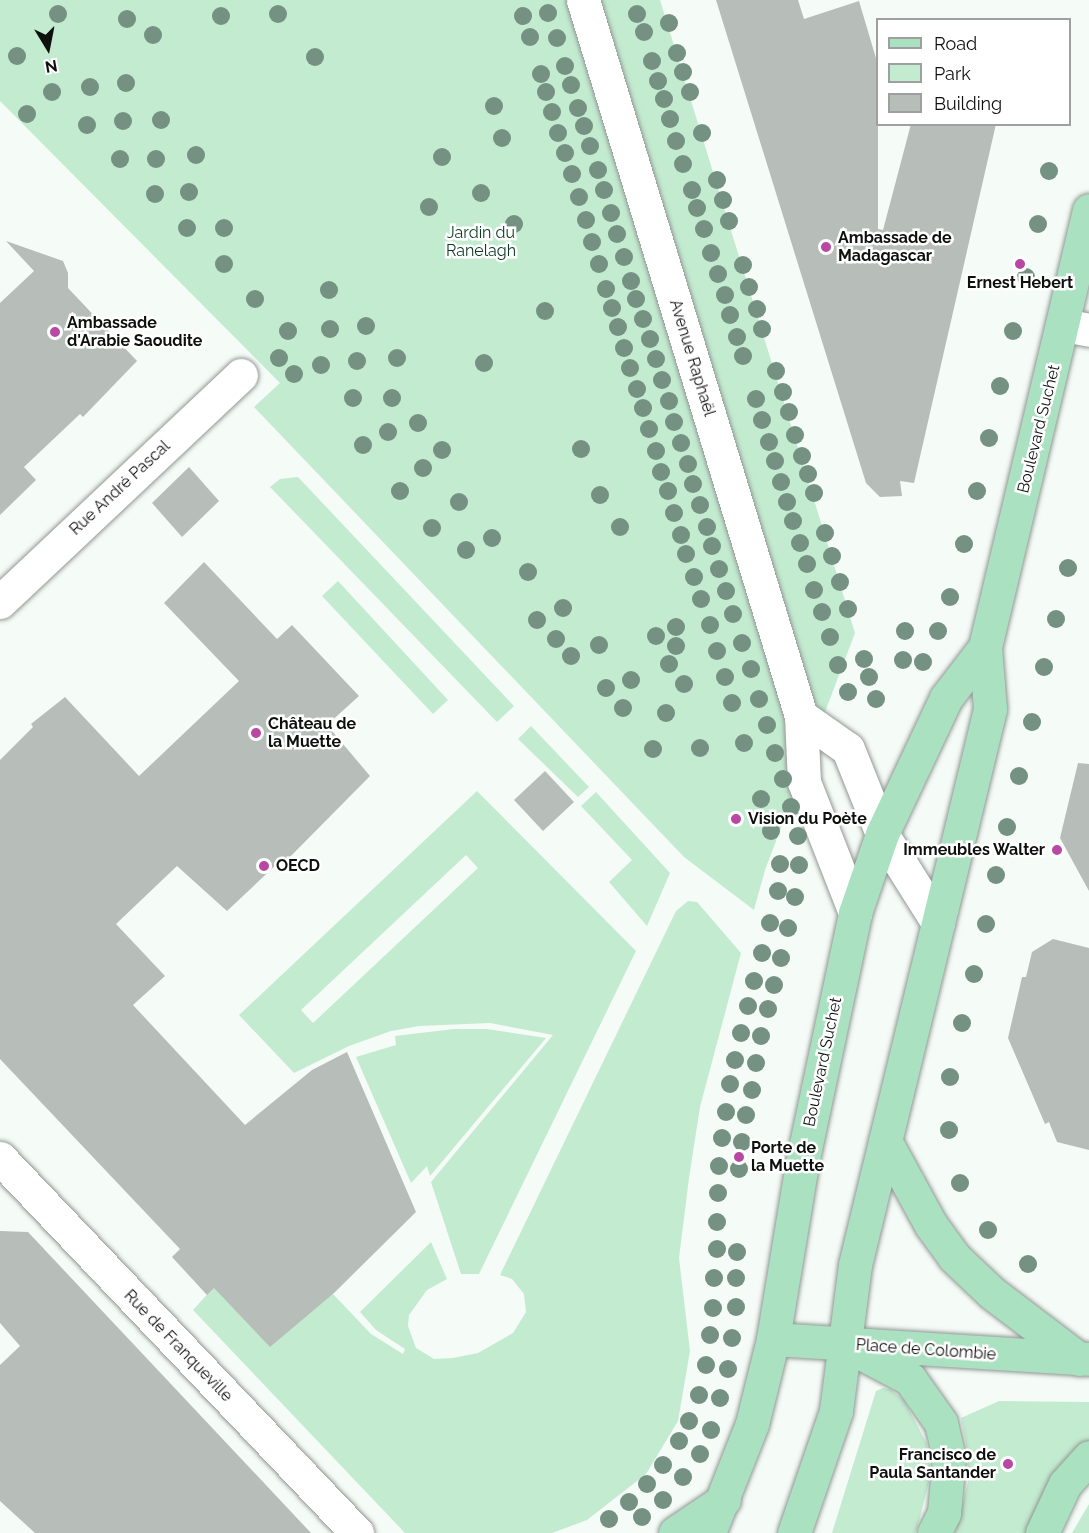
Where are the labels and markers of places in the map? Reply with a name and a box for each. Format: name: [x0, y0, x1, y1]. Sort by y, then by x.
place label: Ambassade de Madagascar: [838, 228, 952, 266]
marker: Ambassade de Madagascar: [819, 240, 833, 254]
marker: Ernest Hebert: [1013, 257, 1027, 271]
place label: Ernest Hebert: [967, 273, 1073, 293]
place label: Ambassade d'Arabie Saoudite: [67, 313, 202, 351]
marker: Ambassade d'Arabie Saoudite: [48, 325, 62, 339]
place label: Château de la Muette: [268, 714, 356, 752]
marker: Château de la Muette: [249, 726, 263, 740]
place label: Vision du Poète: [748, 809, 867, 829]
marker: Vision du Poète: [729, 812, 743, 826]
place label: Immeubles Walter: [903, 840, 1045, 860]
marker: Immeubles Walter: [1050, 843, 1064, 857]
place label: OECD: [276, 856, 320, 876]
marker: OECD: [257, 859, 271, 873]
place label: Porte de la Muette: [751, 1138, 824, 1176]
marker: Porte de la Muette: [732, 1150, 746, 1164]
place label: Francisco de Paula Santander: [869, 1445, 996, 1483]
marker: Francisco de Paula Santander: [1001, 1457, 1015, 1471]

